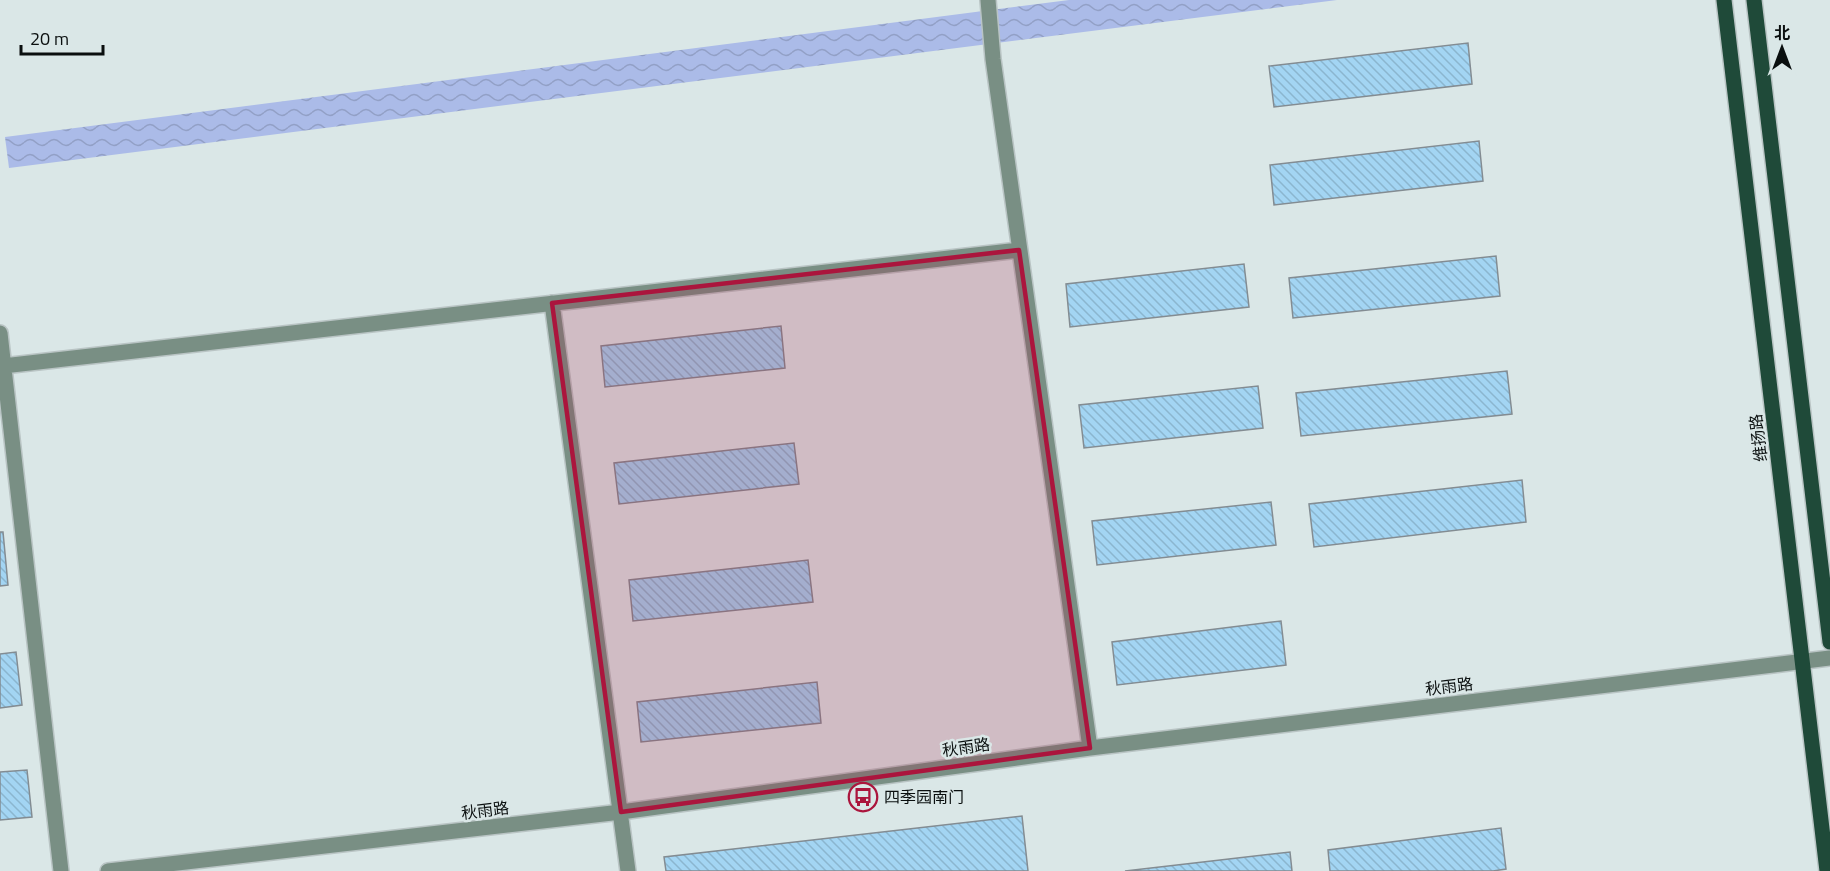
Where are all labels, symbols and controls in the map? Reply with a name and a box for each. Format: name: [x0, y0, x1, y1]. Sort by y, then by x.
scale bar: [21, 18, 104, 56]
north arrow: [1752, 18, 1812, 78]
text: 北: [1774, 21, 1790, 45]
text: 20 m: [30, 25, 69, 52]
street label: 维扬路: [1743, 413, 1773, 463]
street label: 秋雨路: [1424, 671, 1474, 701]
street label: 秋雨路: [941, 732, 991, 762]
bus stop icon: 四季园南门: [847, 781, 879, 813]
place label: 四季园南门: [884, 785, 964, 809]
street label: 秋雨路: [460, 795, 510, 825]

